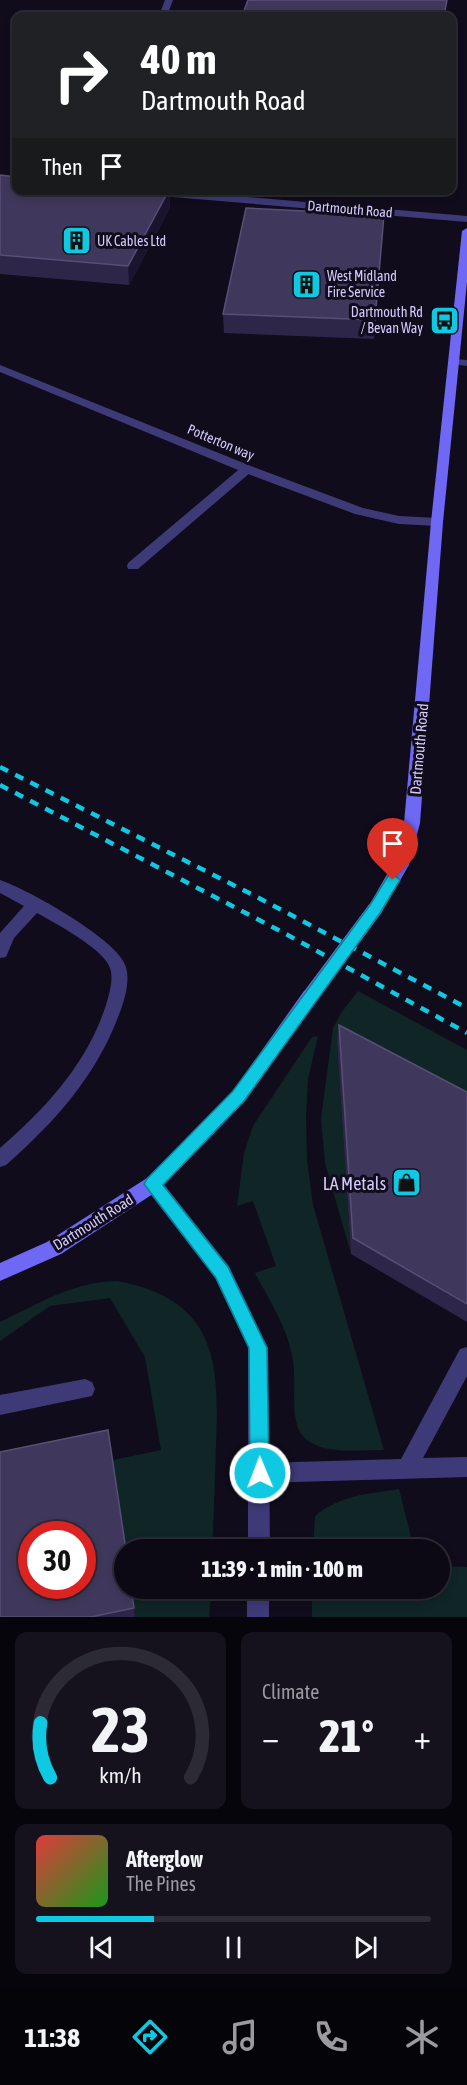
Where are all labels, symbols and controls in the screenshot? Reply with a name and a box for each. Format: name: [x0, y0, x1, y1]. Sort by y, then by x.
text: 40 m: [141, 35, 216, 83]
icon: right: [42, 36, 120, 114]
text: Dartmouth Road: [141, 85, 305, 116]
icon: arrive: [95, 150, 128, 183]
text: Then: [42, 154, 83, 180]
street label: Dartmouth Road: [307, 197, 393, 221]
building icon: UK Cables Ltd: [60, 225, 92, 257]
place label: UK Cables Ltd: [97, 233, 166, 249]
building icon: West Midland Fire Service: [290, 268, 322, 300]
place label: West Midland Fire Service: [327, 268, 397, 300]
place label: Dartmouth Rd / Bevan Way: [351, 304, 423, 336]
bus stop icon: Dartmouth Rd / Bevan Way: [428, 304, 460, 336]
street label: Potterton way: [185, 421, 257, 463]
street label: Dartmouth Road: [407, 703, 431, 795]
pin: [367, 818, 418, 880]
icon: arrive: [376, 827, 409, 860]
shop icon: LA Metals: [391, 1167, 423, 1199]
place label: LA Metals: [323, 1173, 386, 1194]
street label: Dartmouth Road: [50, 1191, 136, 1253]
position arrow: [228, 1441, 292, 1505]
speed limit sign: 30: [18, 1521, 96, 1599]
text: 11:39 · 1 min · 100 m: [201, 1556, 363, 1582]
text: Climate: [262, 1680, 319, 1703]
text: 23: [91, 1694, 150, 1765]
text: 21°: [319, 1710, 374, 1762]
text: −: [262, 1718, 279, 1756]
text: +: [414, 1718, 431, 1756]
text: km/h: [99, 1763, 142, 1788]
text: Afterglow: [126, 1846, 203, 1872]
text: The Pines: [126, 1872, 196, 1895]
icon: previous: [85, 1931, 118, 1964]
icon: pause: [217, 1931, 250, 1964]
icon: next: [349, 1931, 382, 1964]
icon: directions: [129, 2016, 171, 2058]
icon: music: [219, 2016, 261, 2058]
icon: phone: [310, 2016, 352, 2058]
icon: climate: [401, 2016, 443, 2058]
text: 11:38: [24, 2022, 80, 2053]

